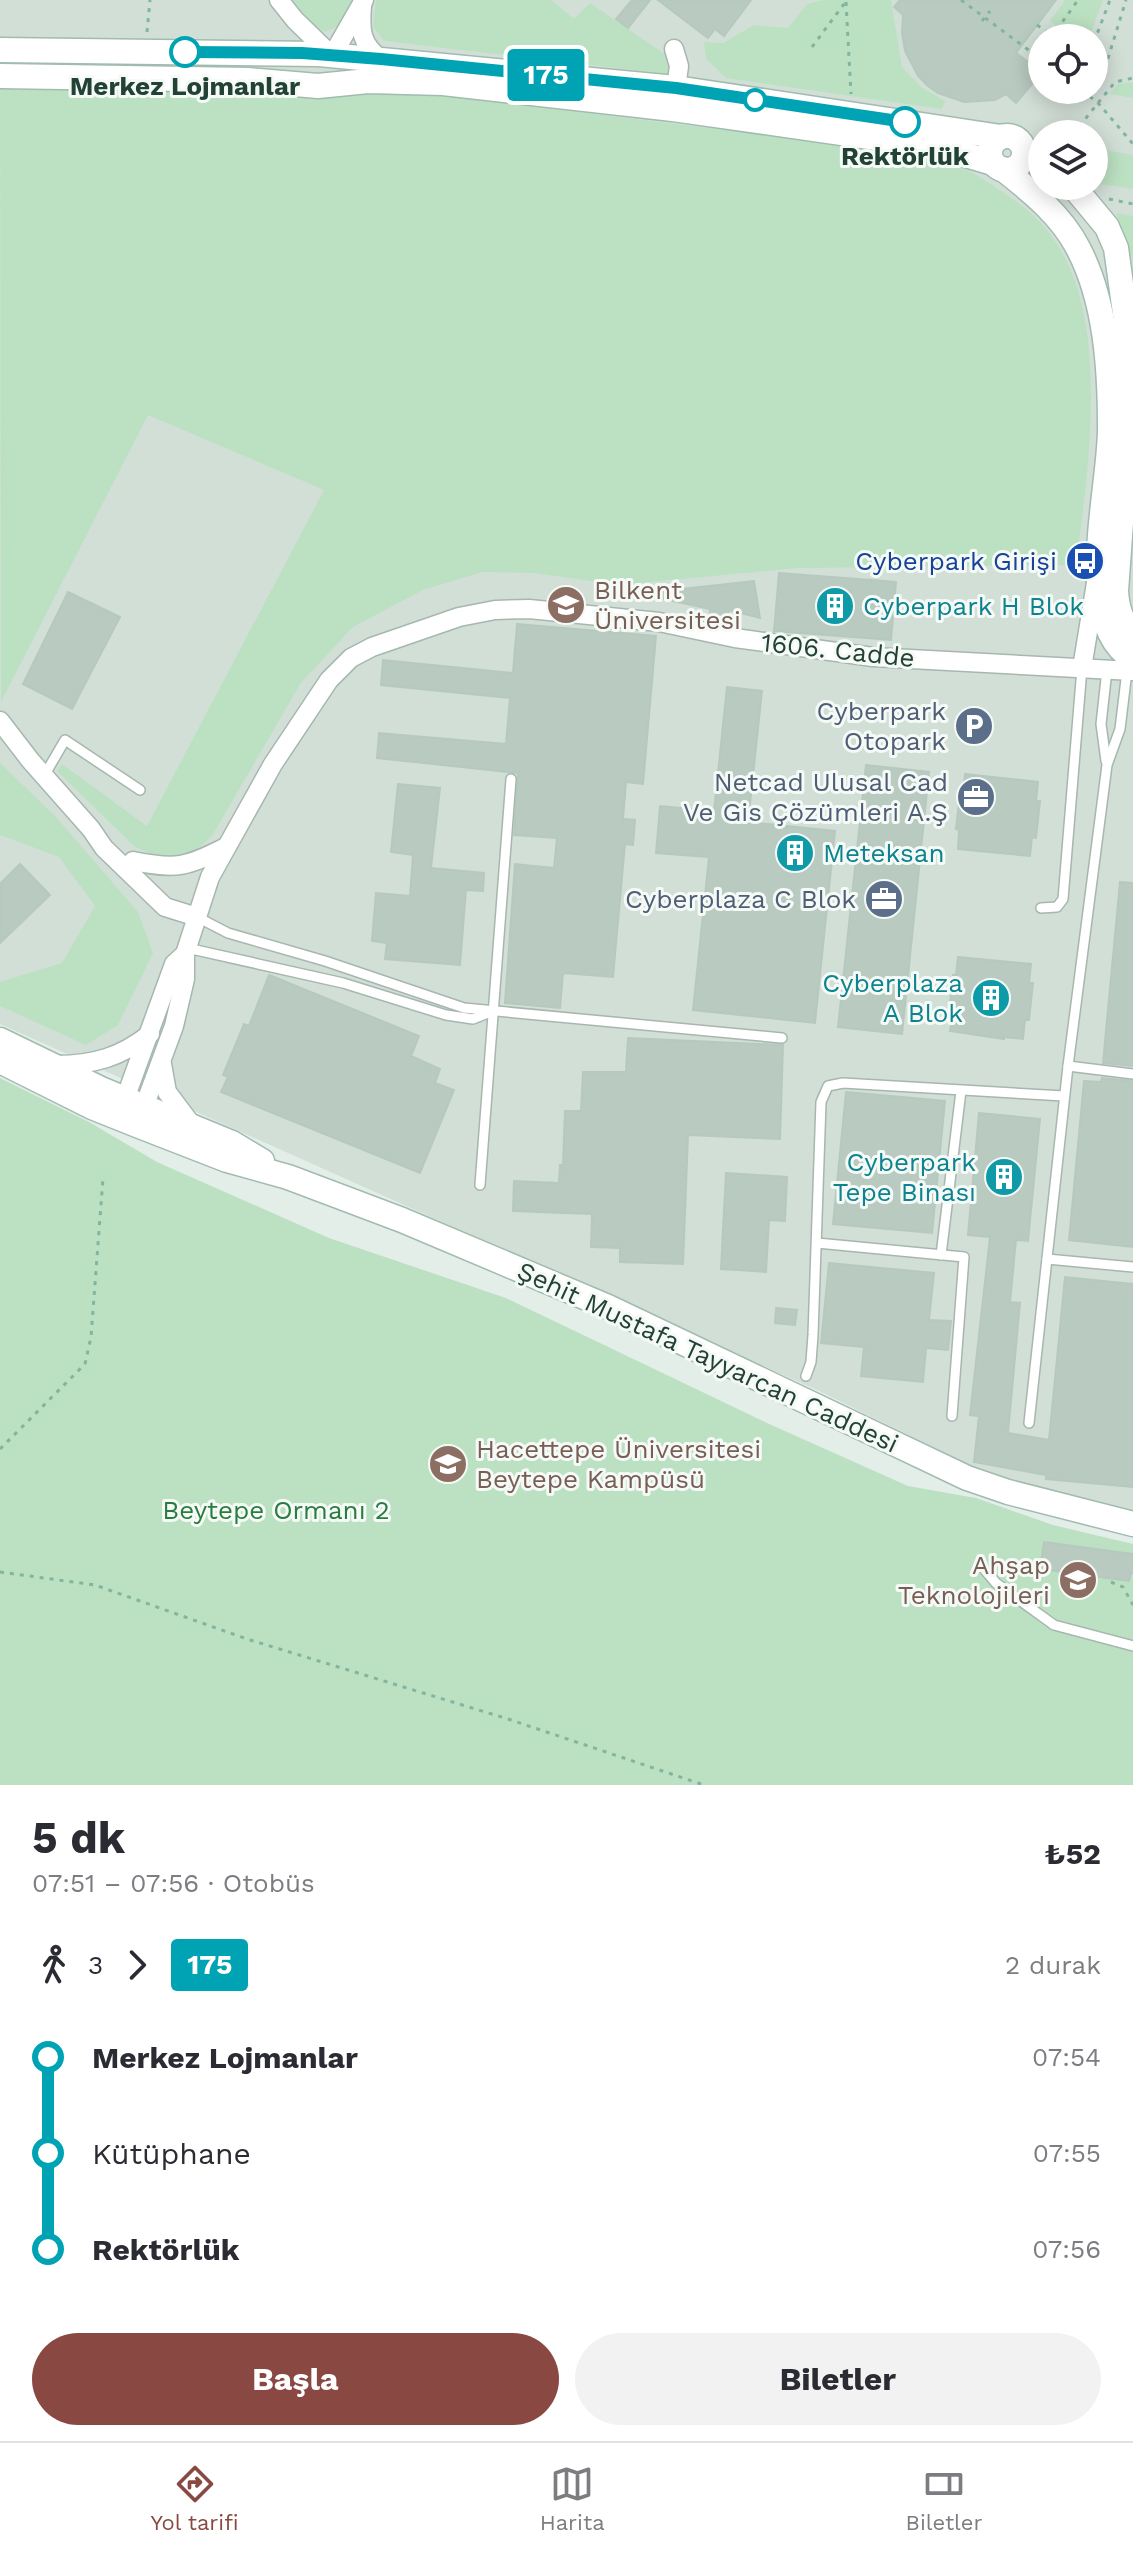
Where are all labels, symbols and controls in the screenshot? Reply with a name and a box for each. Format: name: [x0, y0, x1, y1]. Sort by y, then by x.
map controls: [1028, 24, 1108, 200]
button: locate: [1028, 24, 1108, 104]
marker: Merkez Lojmanlar: [170, 37, 200, 67]
line badge: 175: [500, 49, 592, 101]
text: 175: [523, 58, 569, 91]
place label: Merkez Lojmanlar: [70, 71, 301, 101]
unlabelled marker: [744, 89, 766, 111]
marker: Rektörlük: [890, 107, 920, 137]
button: layers: [1028, 120, 1108, 200]
place label: Rektörlük: [841, 141, 970, 171]
bus stop icon: Cyberpark Girişi: [1064, 540, 1106, 582]
place label: Cyberpark Girişi: [855, 546, 1057, 576]
place label: Bilkent Üniversitesi: [594, 575, 741, 635]
school or university icon: Bilkent Üniversitesi: [545, 584, 587, 626]
building icon: Cyberpark H Blok: [814, 585, 856, 627]
place label: Cyberpark H Blok: [863, 591, 1084, 621]
street label: 1606. Cadde: [760, 627, 916, 673]
place label: Cyberpark Otopark: [816, 696, 946, 756]
parking icon: Cyberpark Otopark: [953, 705, 995, 747]
place label: Netcad Ulusal Cad Ve Gis Çözümleri A.Ş: [683, 767, 948, 827]
office icon: Netcad Ulusal Cad Ve Gis Çözümleri A.Ş: [955, 776, 997, 818]
building icon: Meteksan: [774, 832, 816, 874]
place label: Meteksan: [823, 838, 944, 868]
office icon: Cyberplaza C Blok: [863, 878, 905, 920]
place label: Cyberplaza C Blok: [625, 884, 856, 914]
place label: Cyberplaza A Blok: [822, 968, 963, 1028]
building icon: Cyberplaza A Blok: [970, 977, 1012, 1019]
place label: Cyberpark Tepe Binası: [833, 1147, 976, 1207]
building icon: Cyberpark Tepe Binası: [983, 1156, 1025, 1198]
street label: Şehit Mustafa Tayyarcan Caddesi: [513, 1255, 903, 1459]
place label: Hacettepe Üniversitesi Beytepe Kampüsü: [476, 1434, 761, 1494]
school or university icon: Hacettepe Üniversitesi Beytepe Kampüsü: [427, 1443, 469, 1485]
park label: Beytepe Ormanı 2: [162, 1495, 390, 1525]
place label: Ahşap Teknolojileri: [898, 1550, 1050, 1610]
school or university icon: Ahşap Teknolojileri: [1057, 1559, 1099, 1601]
text: 5 dk: [32, 1812, 125, 1864]
text: ₺52: [1044, 1836, 1101, 1871]
text: 07:51 – 07:56 · Otobüs: [32, 1868, 315, 1898]
icon: walk: [32, 1943, 76, 1987]
icon: forward: [115, 1943, 159, 1987]
text: 175: [187, 1948, 232, 1981]
text: 3: [88, 1950, 103, 1980]
text: 2 durak: [1005, 1950, 1101, 1980]
text: Merkez Lojmanlar: [92, 2040, 358, 2075]
text: 07:54: [1032, 2042, 1101, 2072]
text: Kütüphane: [92, 2136, 251, 2171]
text: 07:55: [1033, 2138, 1101, 2168]
text: Rektörlük: [92, 2232, 240, 2267]
text: 07:56: [1032, 2234, 1101, 2264]
button: Başla: [32, 2333, 559, 2425]
button: Biletler: [575, 2333, 1101, 2425]
tab: Yol tarifi: [150, 2462, 239, 2535]
tab: Harita: [540, 2462, 605, 2535]
tab: Biletler: [906, 2462, 983, 2535]

